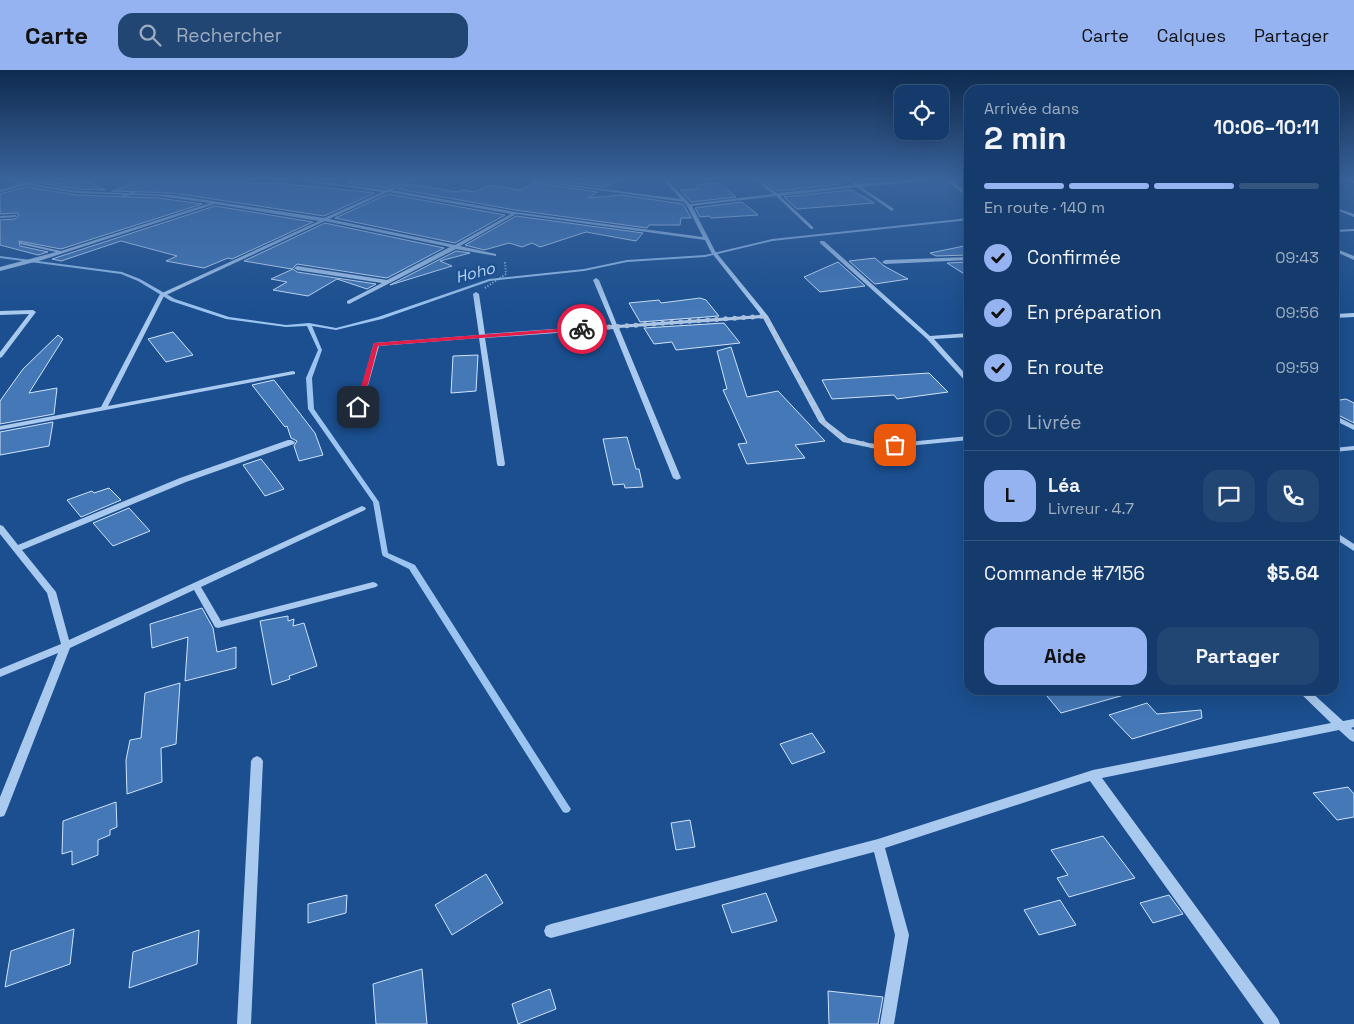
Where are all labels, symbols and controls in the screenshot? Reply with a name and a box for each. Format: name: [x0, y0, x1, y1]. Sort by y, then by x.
search box: [118, 13, 468, 58]
text: Carte: [25, 20, 88, 51]
icon: search: [136, 21, 164, 49]
text: Rechercher: [176, 23, 282, 48]
text: Carte: [1082, 24, 1129, 47]
text: Calques: [1157, 24, 1226, 47]
text: Partager: [1254, 24, 1329, 47]
map controls: [894, 85, 949, 140]
button: locate: [894, 85, 949, 140]
text: Arrivée dans: [984, 98, 1079, 119]
text: 10:06–10:11: [1214, 115, 1319, 140]
text: 2 min: [984, 118, 1067, 158]
text: En route · 140 m: [984, 197, 1105, 218]
icon: check: [984, 244, 1012, 272]
text: Confirmée: [1027, 245, 1121, 270]
text: 09:43: [1275, 247, 1319, 268]
water label: Hoho: [453, 257, 498, 288]
icon: check: [984, 299, 1012, 327]
text: En préparation: [1027, 300, 1162, 325]
text: 09:56: [1276, 302, 1319, 323]
courier: [557, 304, 607, 354]
icon: bike: [568, 315, 596, 343]
icon: check: [984, 354, 1012, 382]
text: En route: [1027, 355, 1104, 380]
text: 09:59: [1276, 357, 1319, 378]
pin: [337, 386, 379, 428]
icon: home: [344, 393, 372, 421]
text: Livrée: [1027, 410, 1082, 435]
pin: [874, 424, 916, 466]
icon: bag: [881, 431, 909, 459]
button: chat: [1203, 470, 1255, 522]
button: phone: [1267, 470, 1319, 522]
text: Léa: [1048, 473, 1080, 498]
text: L: [1005, 483, 1015, 508]
text: Livreur · 4.7: [1048, 498, 1134, 519]
text: Commande #7156: [984, 561, 1145, 586]
text: $5.64: [1267, 561, 1319, 586]
button: Aide: [984, 627, 1147, 685]
button: Partager: [1157, 627, 1319, 685]

